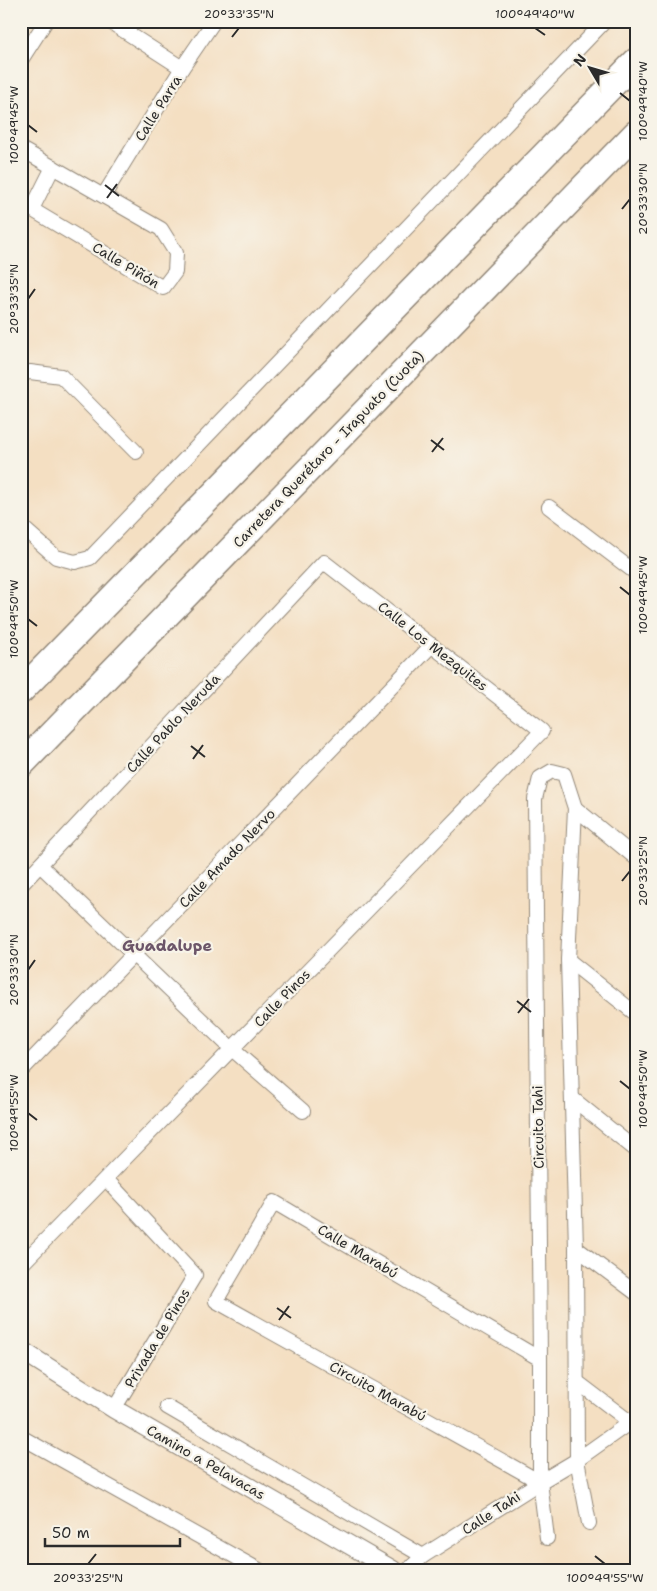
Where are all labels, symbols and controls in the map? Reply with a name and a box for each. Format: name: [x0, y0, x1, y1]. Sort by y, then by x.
text: 20°33'35"N: [204, 6, 274, 22]
text: 100°49'40"W: [495, 6, 575, 22]
north arrow: [564, 42, 614, 92]
text: N: [569, 50, 590, 70]
text: 100°49'40"W: [635, 61, 651, 141]
street label: Calle Parra: [131, 71, 186, 144]
text: 100°49'45"W: [6, 86, 22, 164]
text: 20°33'30"N: [635, 163, 651, 235]
street label: Calle Piñón: [89, 238, 163, 292]
text: 20°33'35"N: [6, 264, 22, 334]
street label: Carretera Querétaro - Irapuato (Cuota): [229, 347, 427, 551]
text: 100°49'45"W: [635, 556, 651, 634]
text: 100°49'50"W: [6, 579, 22, 659]
street label: Calle Los Mezquites: [374, 597, 492, 695]
street label: Calle Pablo Neruda: [122, 669, 224, 777]
street label: Calle Amado Nervo: [175, 805, 279, 911]
text: 20°33'25"N: [635, 836, 651, 906]
text: 20°33'30"N: [6, 934, 22, 1006]
district label: Guadalupe: [122, 935, 213, 956]
street label: Calle Pinos: [250, 965, 314, 1031]
text: 100°49'50"W: [635, 1049, 651, 1129]
text: 100°49'55"W: [6, 1074, 22, 1152]
street label: Circuito Tahi: [528, 1085, 548, 1169]
street label: Calle Marabú: [314, 1220, 402, 1282]
street label: Privada de Pinos: [120, 1285, 194, 1391]
street label: Circuito Marabú: [326, 1357, 430, 1425]
street label: Camino a Pelavacas: [143, 1421, 269, 1503]
street label: Calle Tahi: [458, 1487, 524, 1539]
scale bar: [45, 1516, 180, 1548]
text: 50 m: [52, 1523, 90, 1543]
text: 20°33'25"N: [53, 1570, 123, 1586]
text: 100°49'55"W: [566, 1570, 644, 1586]

